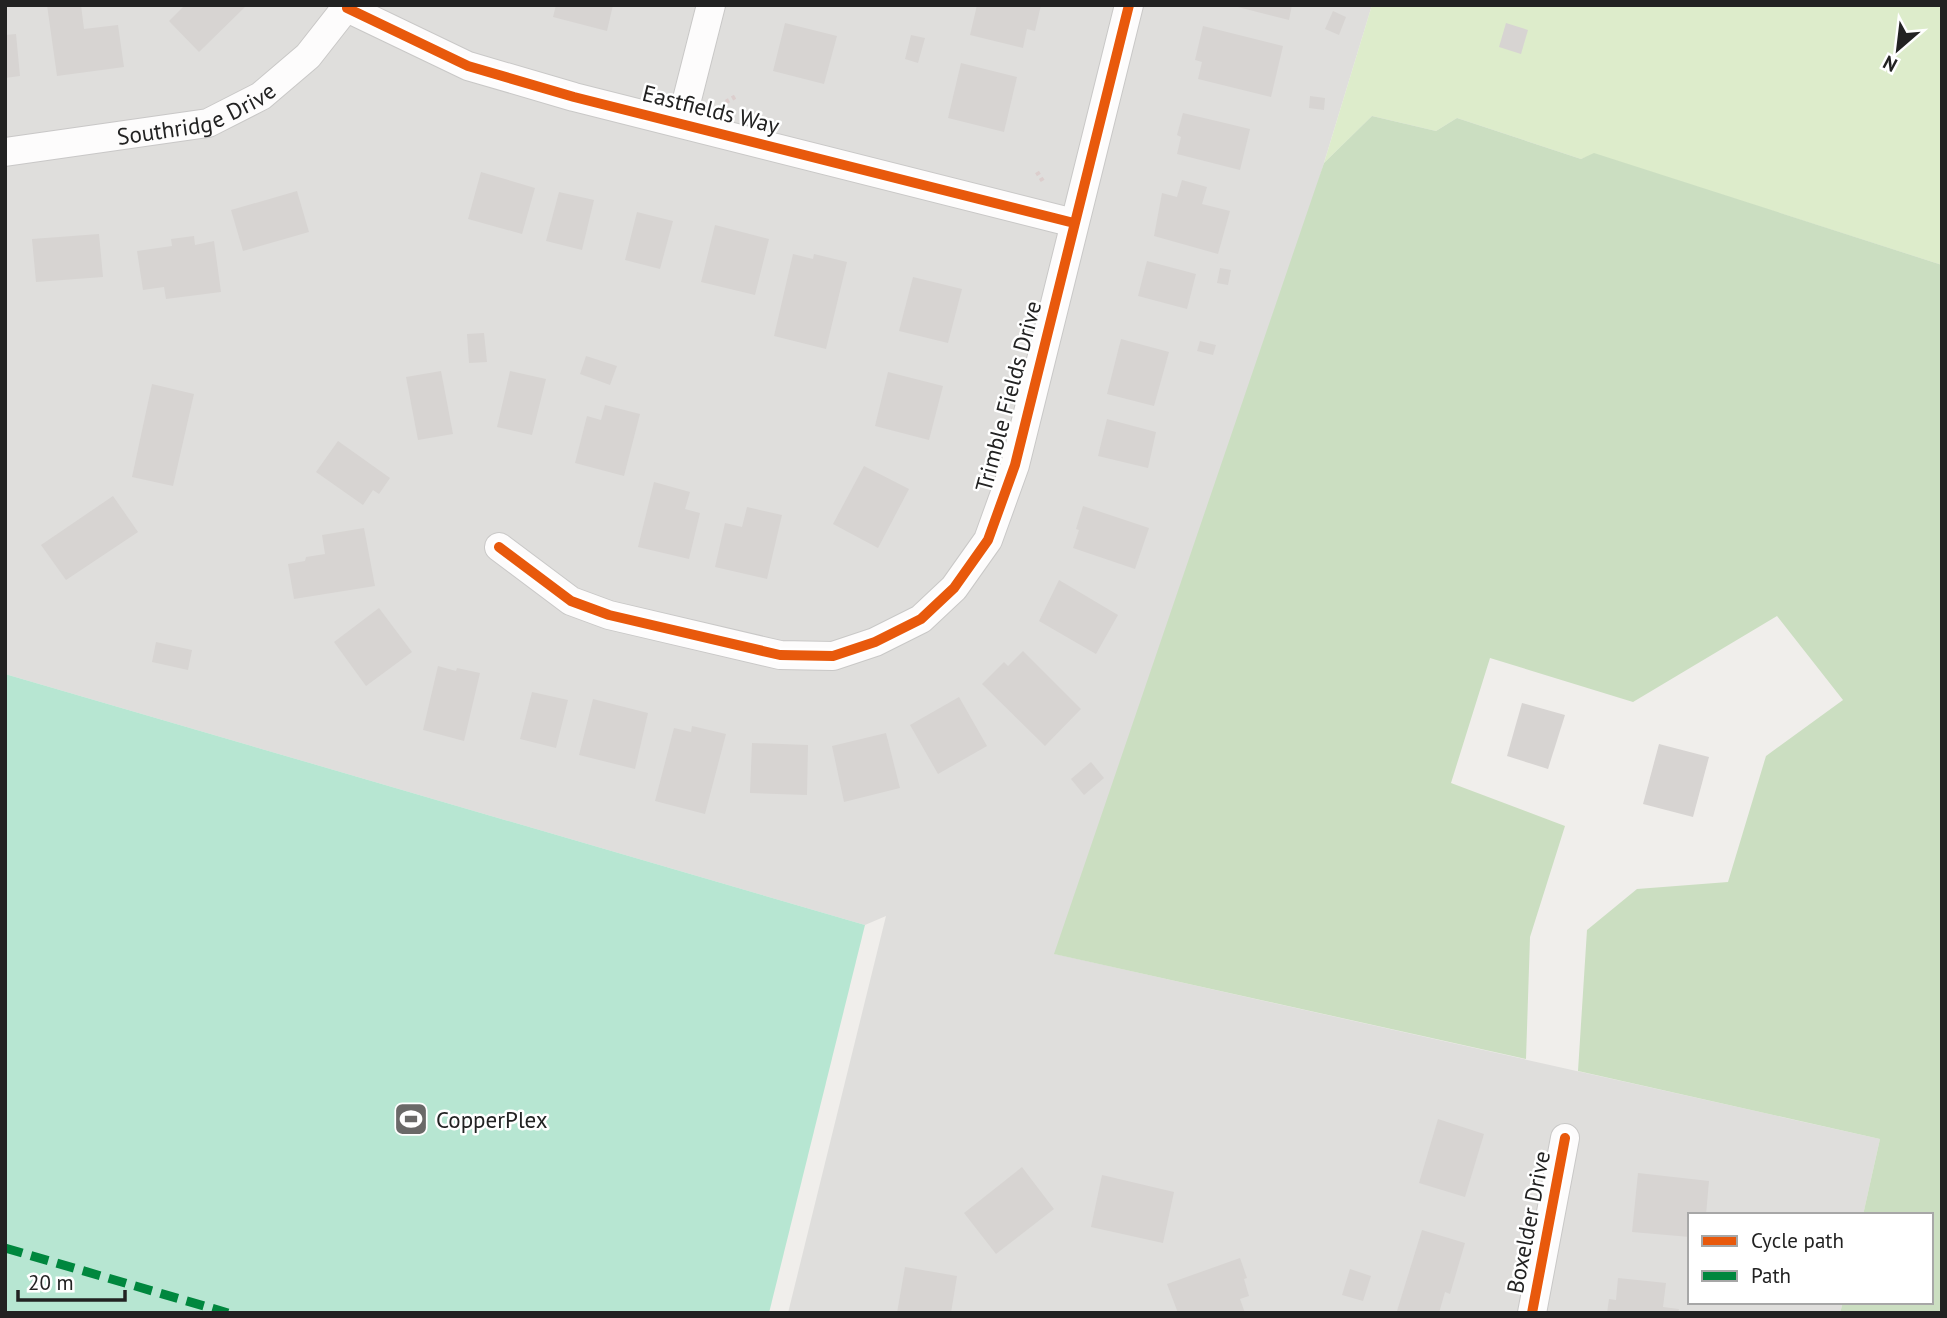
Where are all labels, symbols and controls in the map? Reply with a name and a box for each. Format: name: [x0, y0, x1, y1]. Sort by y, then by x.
north arrow: [1863, 14, 1933, 84]
text: N: [1879, 50, 1901, 78]
street label: Southridge Drive: [115, 76, 281, 150]
street label: Eastfields Way: [640, 78, 783, 140]
street label: Trimble Fields Drive: [969, 298, 1047, 494]
sports icon: CopperPlex: [392, 1100, 430, 1138]
place label: CopperPlex: [436, 1105, 548, 1134]
street label: Boxelder Drive: [1500, 1148, 1556, 1296]
legend: [1688, 1213, 1933, 1304]
text: Cycle path: [1751, 1227, 1844, 1254]
scale bar: [18, 1258, 124, 1302]
text: Path: [1751, 1262, 1791, 1289]
text: 20 m: [28, 1269, 74, 1296]

